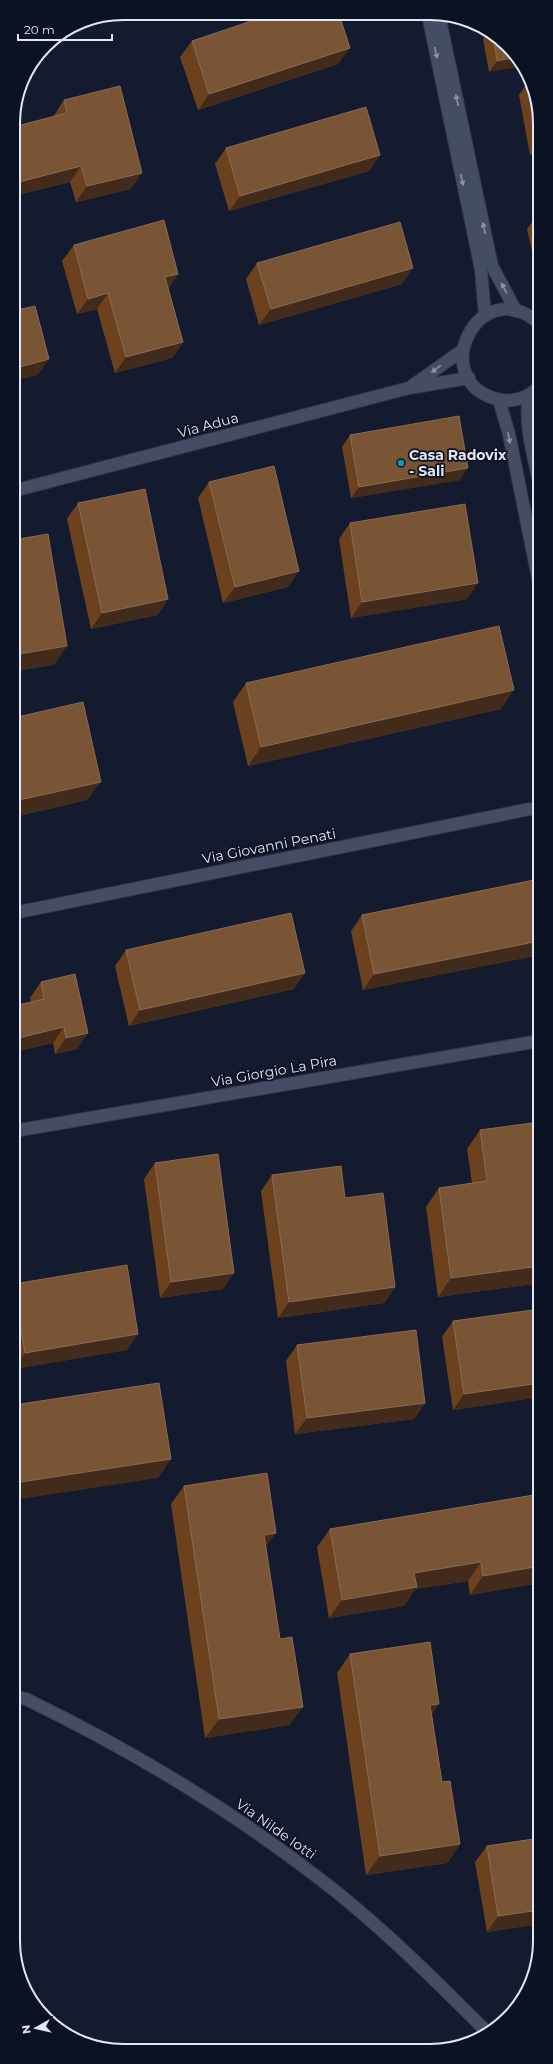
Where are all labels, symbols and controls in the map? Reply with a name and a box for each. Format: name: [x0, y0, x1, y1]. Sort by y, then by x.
scale bar: [18, 16, 112, 42]
text: 20 m: [24, 22, 55, 37]
one-way arrow: [433, 47, 439, 59]
one-way arrow: [454, 94, 460, 107]
one-way arrow: [460, 174, 466, 187]
one-way arrow: [481, 221, 487, 234]
one-way arrow: [501, 283, 508, 294]
one-way arrow: [431, 365, 441, 373]
street label: Via Adua: [176, 408, 240, 442]
one-way arrow: [507, 431, 513, 444]
place label: Casa Radovix - Sali: [409, 446, 507, 480]
marker: Casa Radovix - Sali: [396, 458, 406, 468]
street label: Via Giovanni Penati: [201, 824, 337, 868]
street label: Via Giorgio La Pira: [210, 1051, 338, 1091]
street label: Via Nilde Iotti: [232, 1795, 320, 1863]
north arrow: [16, 2008, 56, 2048]
text: N: [19, 2024, 34, 2035]

